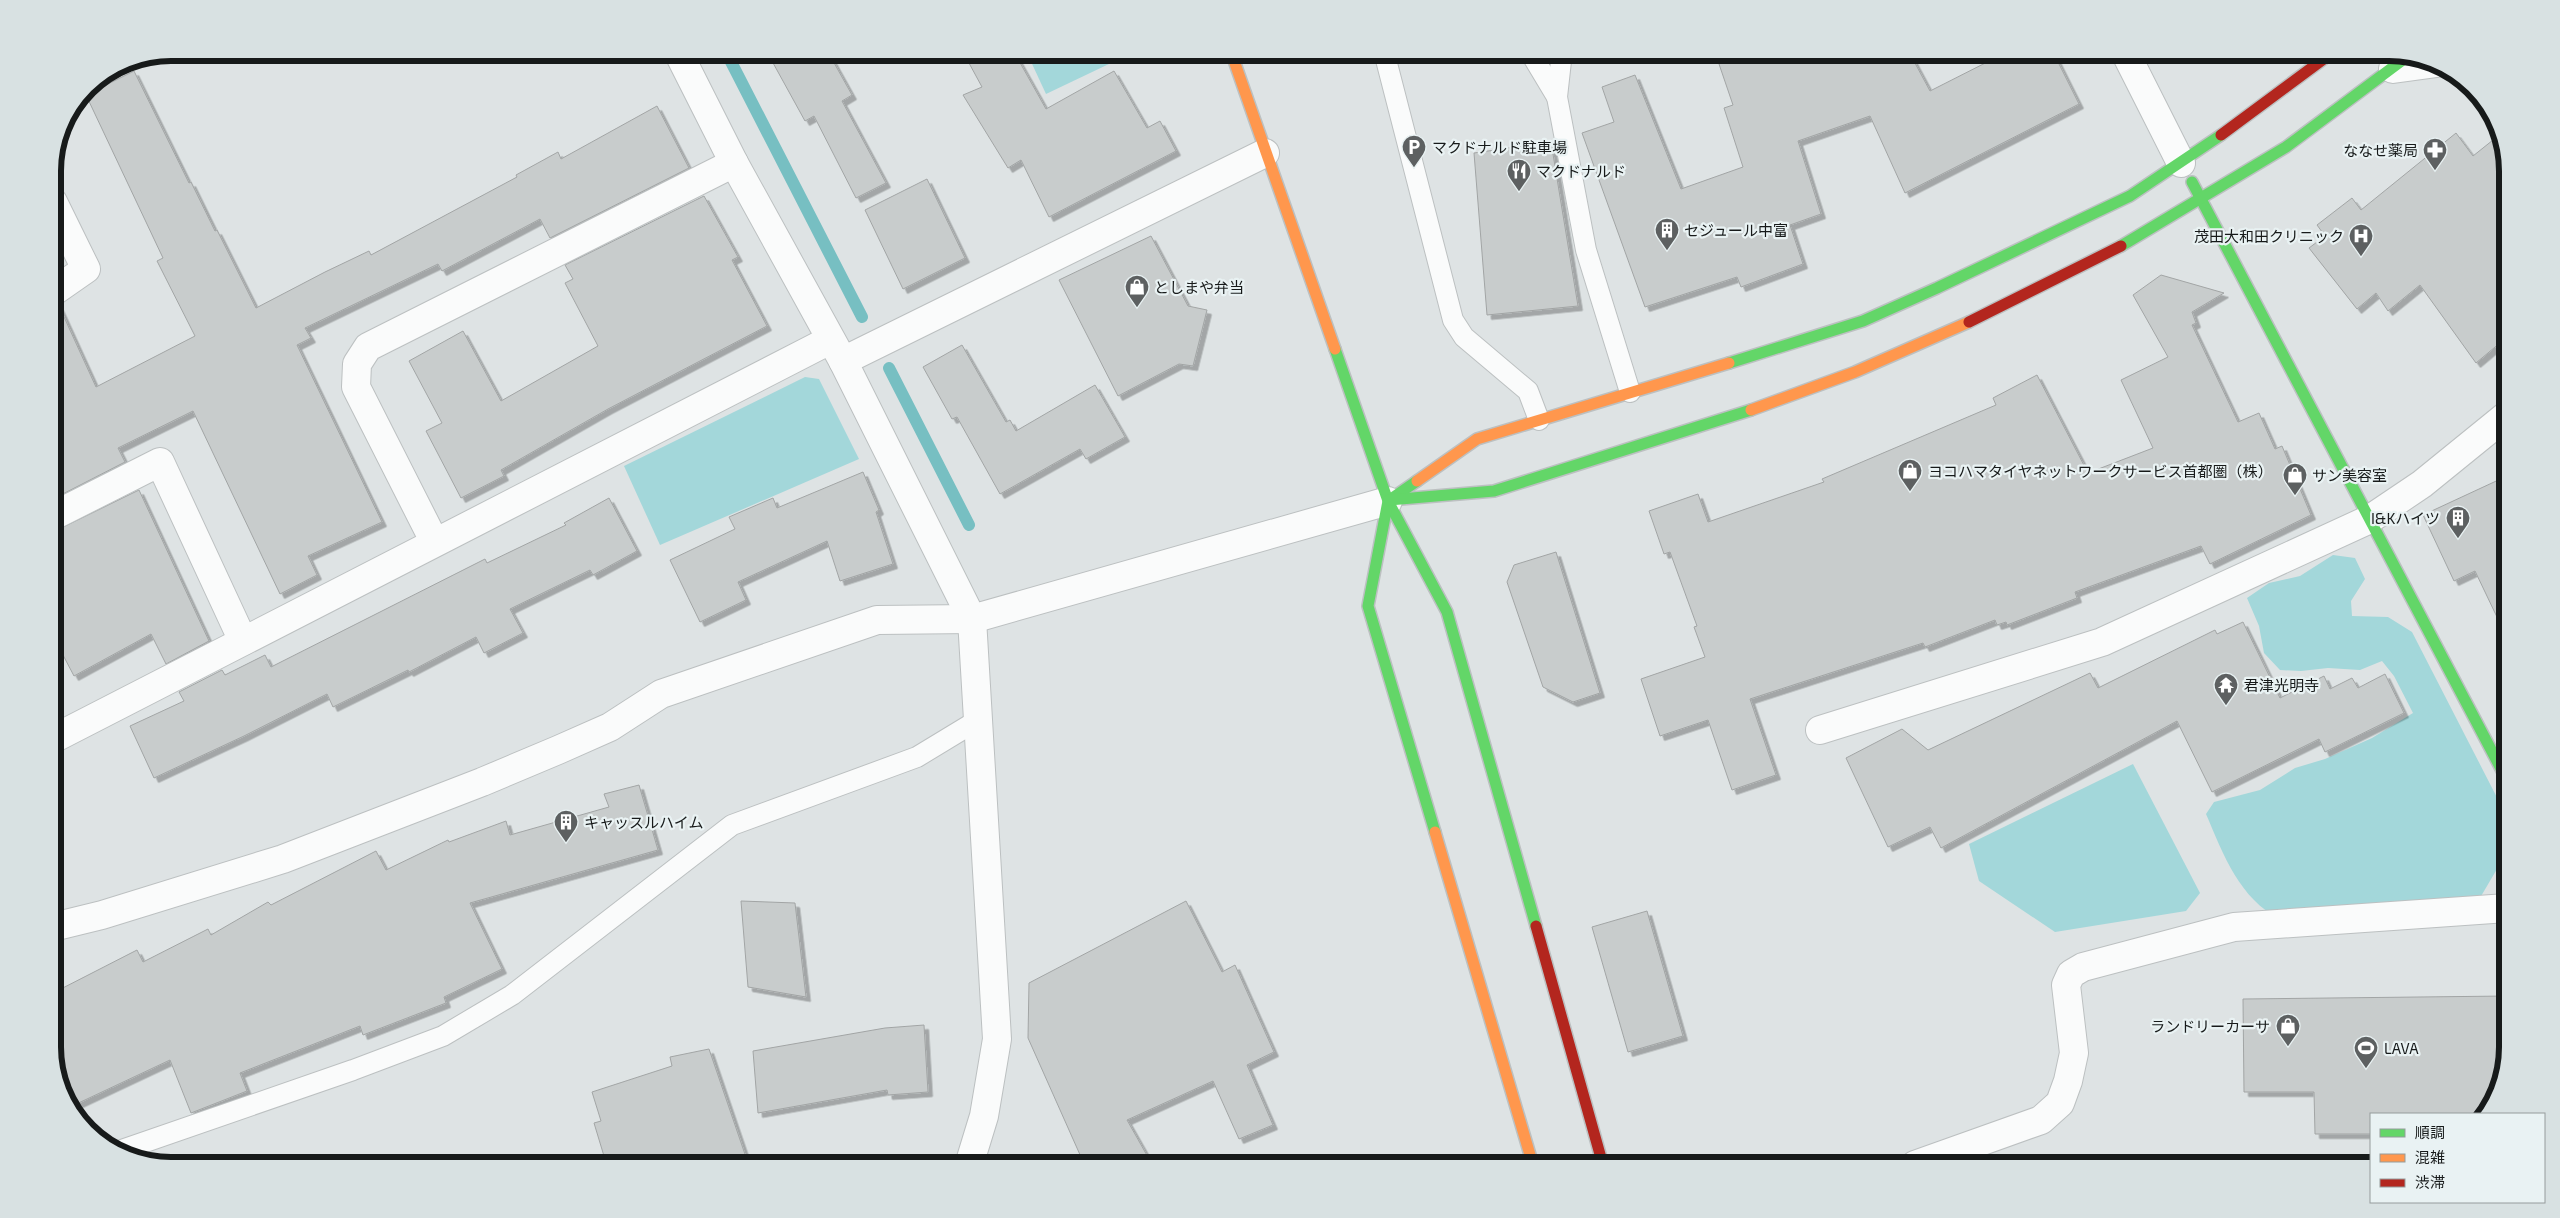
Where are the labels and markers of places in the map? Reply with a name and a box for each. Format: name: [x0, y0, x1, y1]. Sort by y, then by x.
parking icon: マクドナルド駐車場: [1401, 134, 1427, 168]
pharmacy icon: ななせ薬局: [2422, 137, 2448, 171]
place label: マクドナルド駐車場: [1432, 138, 1567, 156]
place label: ななせ薬局: [2343, 141, 2418, 159]
restaurant icon: マクドナルド: [1506, 158, 1532, 192]
place label: マクドナルド: [1536, 162, 1626, 180]
building icon: セジュール中富: [1654, 217, 1680, 251]
place label: セジュール中富: [1684, 221, 1788, 239]
hospital icon: 茂田大和田クリニック: [2348, 223, 2374, 257]
place label: 茂田大和田クリニック: [2194, 227, 2344, 245]
shop icon: としまや弁当: [1124, 274, 1150, 308]
place label: としまや弁当: [1154, 278, 1244, 296]
shop icon: ヨコハマタイヤネットワークサービス首都圏（株）: [1897, 458, 1923, 492]
place label: ヨコハマタイヤネットワークサービス首都圏（株）: [1928, 462, 2273, 480]
shop icon: サン美容室: [2282, 462, 2308, 496]
place label: サン美容室: [2312, 466, 2387, 484]
building icon: I&Kハイツ: [2445, 505, 2471, 539]
place label: I&Kハイツ: [2371, 509, 2440, 527]
temple icon: 君津光明寺: [2213, 672, 2239, 706]
place label: 君津光明寺: [2244, 676, 2319, 694]
building icon: キャッスルハイム: [553, 809, 579, 843]
place label: キャッスルハイム: [584, 813, 703, 831]
shop icon: ランドリーカーサ: [2275, 1013, 2301, 1047]
place label: ランドリーカーサ: [2150, 1017, 2270, 1035]
sports icon: LAVA: [2353, 1035, 2379, 1069]
place label: LAVA: [2384, 1039, 2419, 1057]

